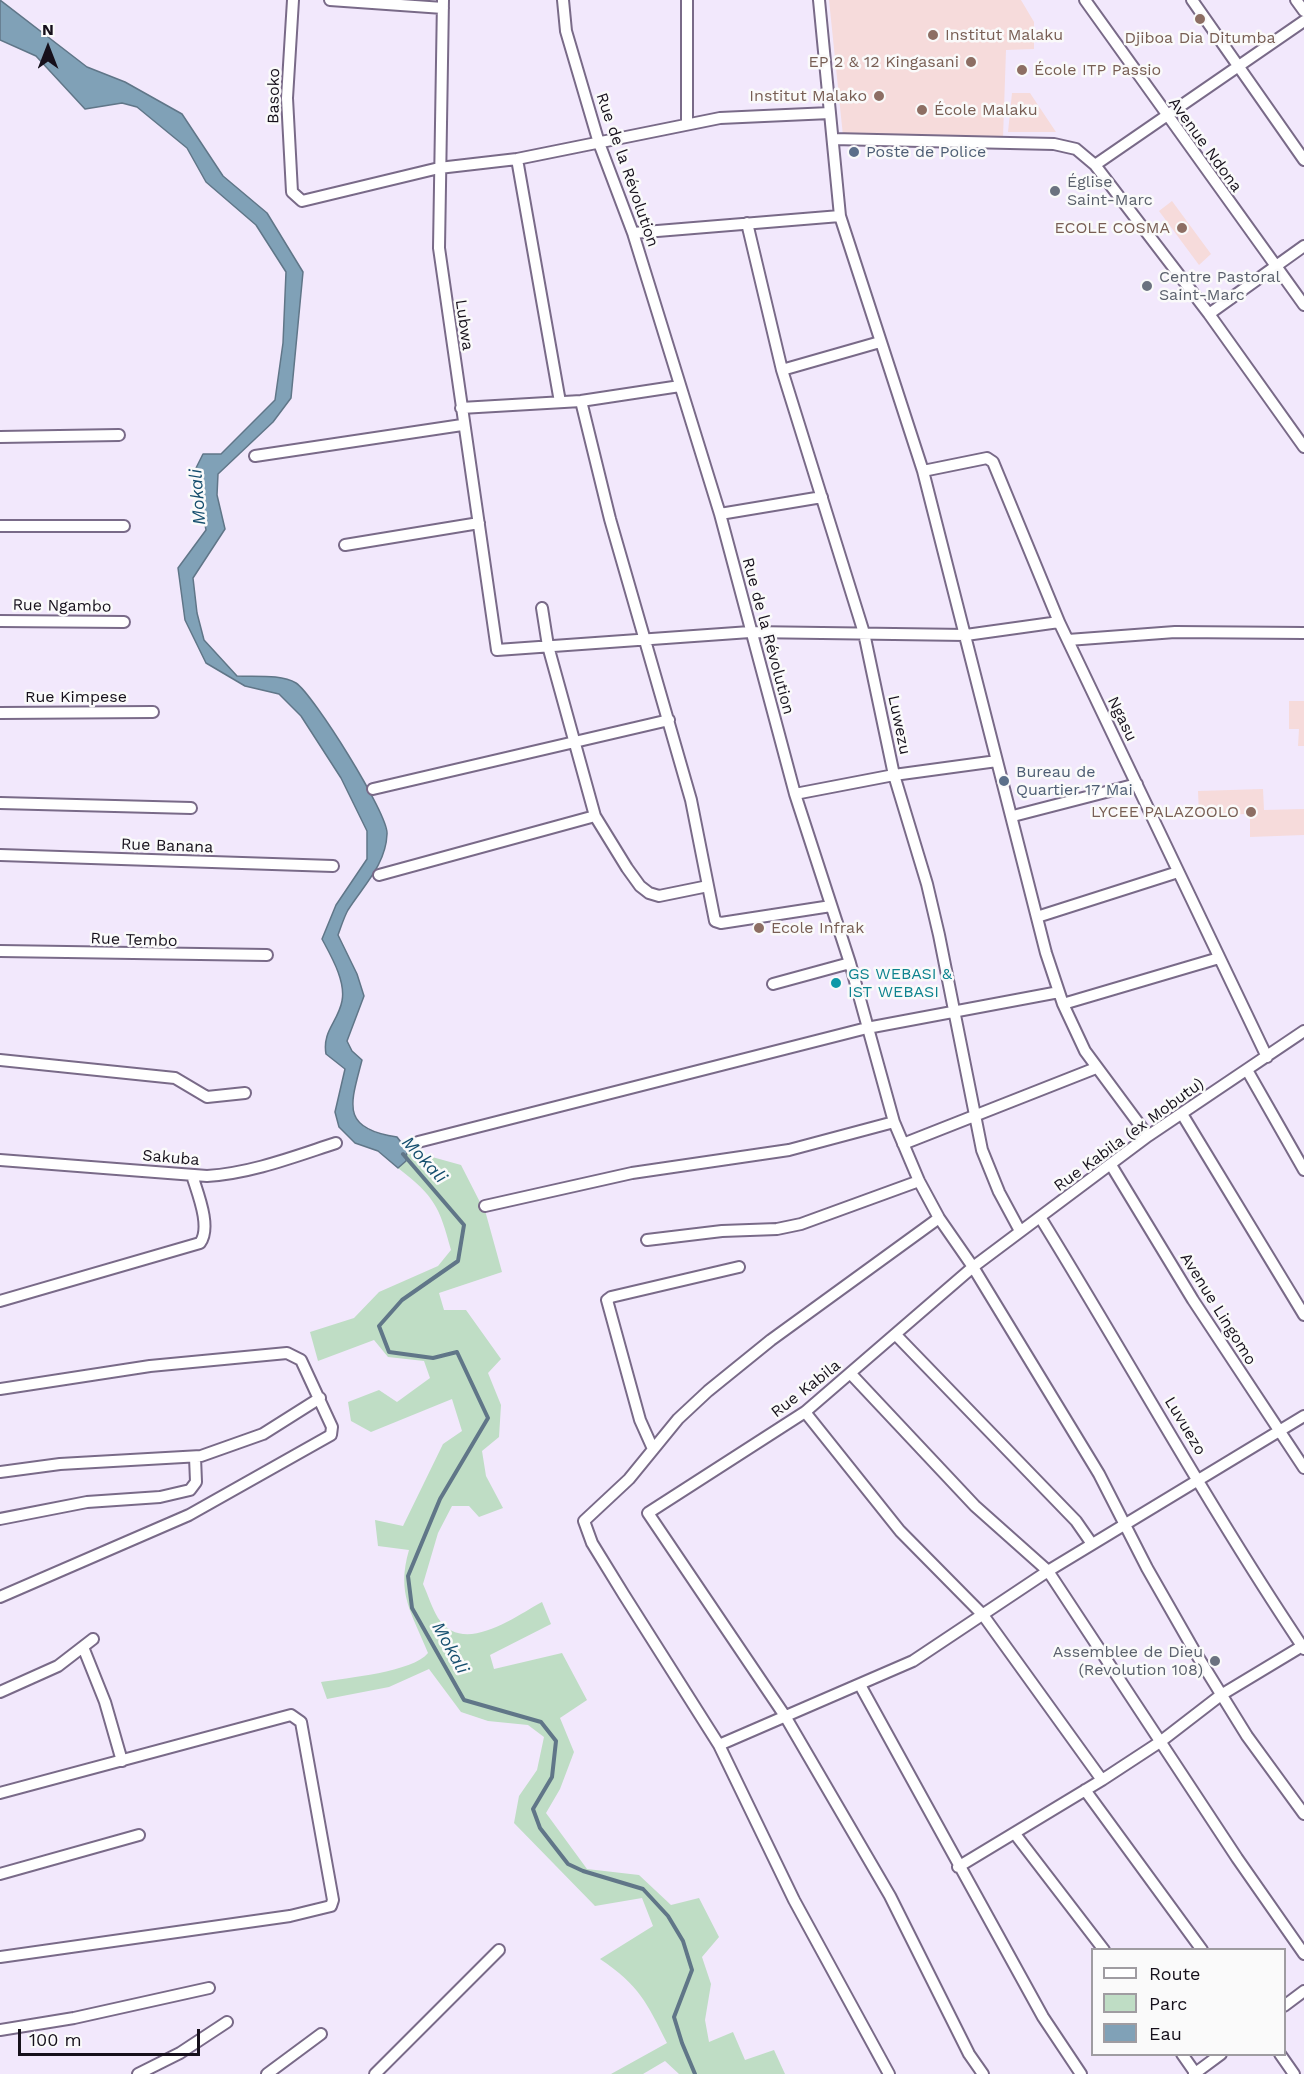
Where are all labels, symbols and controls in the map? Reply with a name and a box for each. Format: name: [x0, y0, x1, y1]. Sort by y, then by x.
marker: Djiboa Dia Ditumba: [1193, 12, 1207, 26]
north arrow: [18, 18, 78, 78]
text: N: [42, 20, 54, 39]
place label: Institut Malaku: [945, 25, 1063, 45]
marker: Institut Malaku: [926, 28, 940, 42]
place label: Djiboa Dia Ditumba: [1125, 28, 1275, 48]
place label: EP 2 & 12 Kingasani: [808, 52, 959, 72]
marker: EP 2 & 12 Kingasani: [964, 55, 978, 69]
place label: École ITP Passio: [1034, 60, 1161, 80]
marker: École ITP Passio: [1015, 63, 1029, 77]
street label: Basoko: [264, 68, 284, 124]
place label: Institut Malako: [749, 86, 867, 106]
marker: Institut Malako: [872, 89, 886, 103]
street label: Rue de la Révolution: [592, 90, 662, 250]
street label: Avenue Ndona: [1164, 94, 1246, 196]
place label: École Malaku: [934, 100, 1038, 120]
marker: École Malaku: [915, 103, 929, 117]
place label: Poste de Police: [866, 142, 986, 162]
marker: Poste de Police: [847, 145, 861, 159]
place label: Église Saint-Marc: [1067, 172, 1153, 210]
marker: Église Saint-Marc: [1048, 184, 1062, 198]
place label: ECOLE COSMA: [1054, 218, 1170, 238]
marker: ECOLE COSMA: [1175, 221, 1189, 235]
place label: Centre Pastoral Saint-Marc: [1159, 267, 1280, 305]
marker: Centre Pastoral Saint-Marc: [1140, 279, 1154, 293]
street label: Lubwa: [451, 298, 477, 352]
water label: Mokali: [185, 468, 211, 526]
street label: Rue de la Révolution: [738, 555, 798, 717]
street label: Rue Ngambo: [12, 596, 112, 616]
street label: Rue Kimpese: [25, 687, 127, 707]
street label: Ngasu: [1103, 693, 1141, 745]
street label: Luwezu: [883, 694, 915, 756]
place label: Bureau de Quartier 17 Mai: [1016, 762, 1133, 800]
marker: Bureau de Quartier 17 Mai: [997, 774, 1011, 788]
place label: LYCEE PALAZOOLO: [1091, 802, 1239, 822]
marker: LYCEE PALAZOOLO: [1244, 805, 1258, 819]
street label: Rue Banana: [120, 835, 214, 857]
place label: Ecole Infrak: [771, 918, 864, 938]
marker: Ecole Infrak: [752, 921, 766, 935]
street label: Rue Tembo: [90, 929, 178, 951]
place label: GS WEBASI & IST WEBASI: [848, 964, 952, 1002]
marker: GS WEBASI & IST WEBASI: [829, 976, 843, 990]
street label: Rue Kabila (ex Mobutu): [1050, 1074, 1208, 1196]
water label: Mokali: [397, 1132, 451, 1188]
street label: Sakuba: [142, 1146, 200, 1170]
street label: Avenue Lingomo: [1176, 1249, 1260, 1369]
street label: Rue Kabila: [768, 1356, 844, 1422]
street label: Luvuezo: [1160, 1393, 1210, 1459]
water label: Mokali: [427, 1618, 473, 1678]
place label: Assemblee de Dieu (Revolution 108): [1053, 1642, 1203, 1680]
marker: Assemblee de Dieu (Revolution 108): [1208, 1654, 1222, 1668]
legend: [1091, 1948, 1286, 2056]
text: Route: [1149, 1963, 1201, 1984]
text: Parc: [1149, 1993, 1187, 2014]
scale bar: [21, 2017, 202, 2055]
text: Eau: [1149, 2023, 1182, 2044]
text: 100 m: [29, 2029, 82, 2050]

